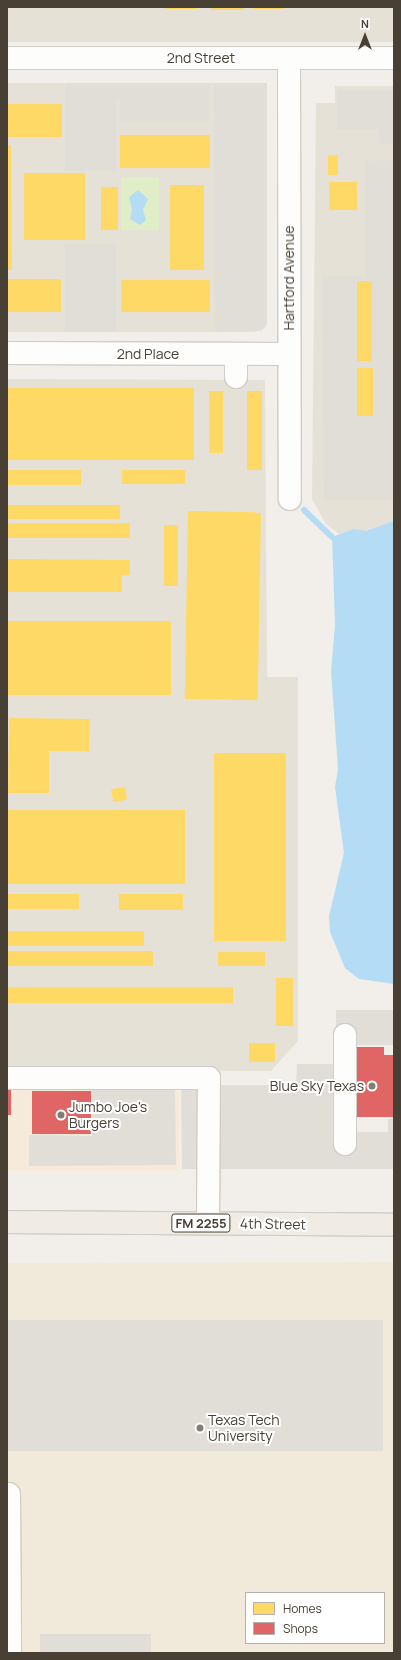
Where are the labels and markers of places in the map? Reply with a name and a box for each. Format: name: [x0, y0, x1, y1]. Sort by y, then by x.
place label: Blue Sky Texas: [270, 1078, 364, 1094]
marker: Blue Sky Texas: [367, 1081, 377, 1091]
place label: Jumbo Joe's Burgers: [69, 1099, 147, 1132]
marker: Jumbo Joe's Burgers: [56, 1110, 66, 1120]
place label: Texas Tech University: [208, 1412, 280, 1444]
marker: Texas Tech University: [195, 1423, 205, 1433]

